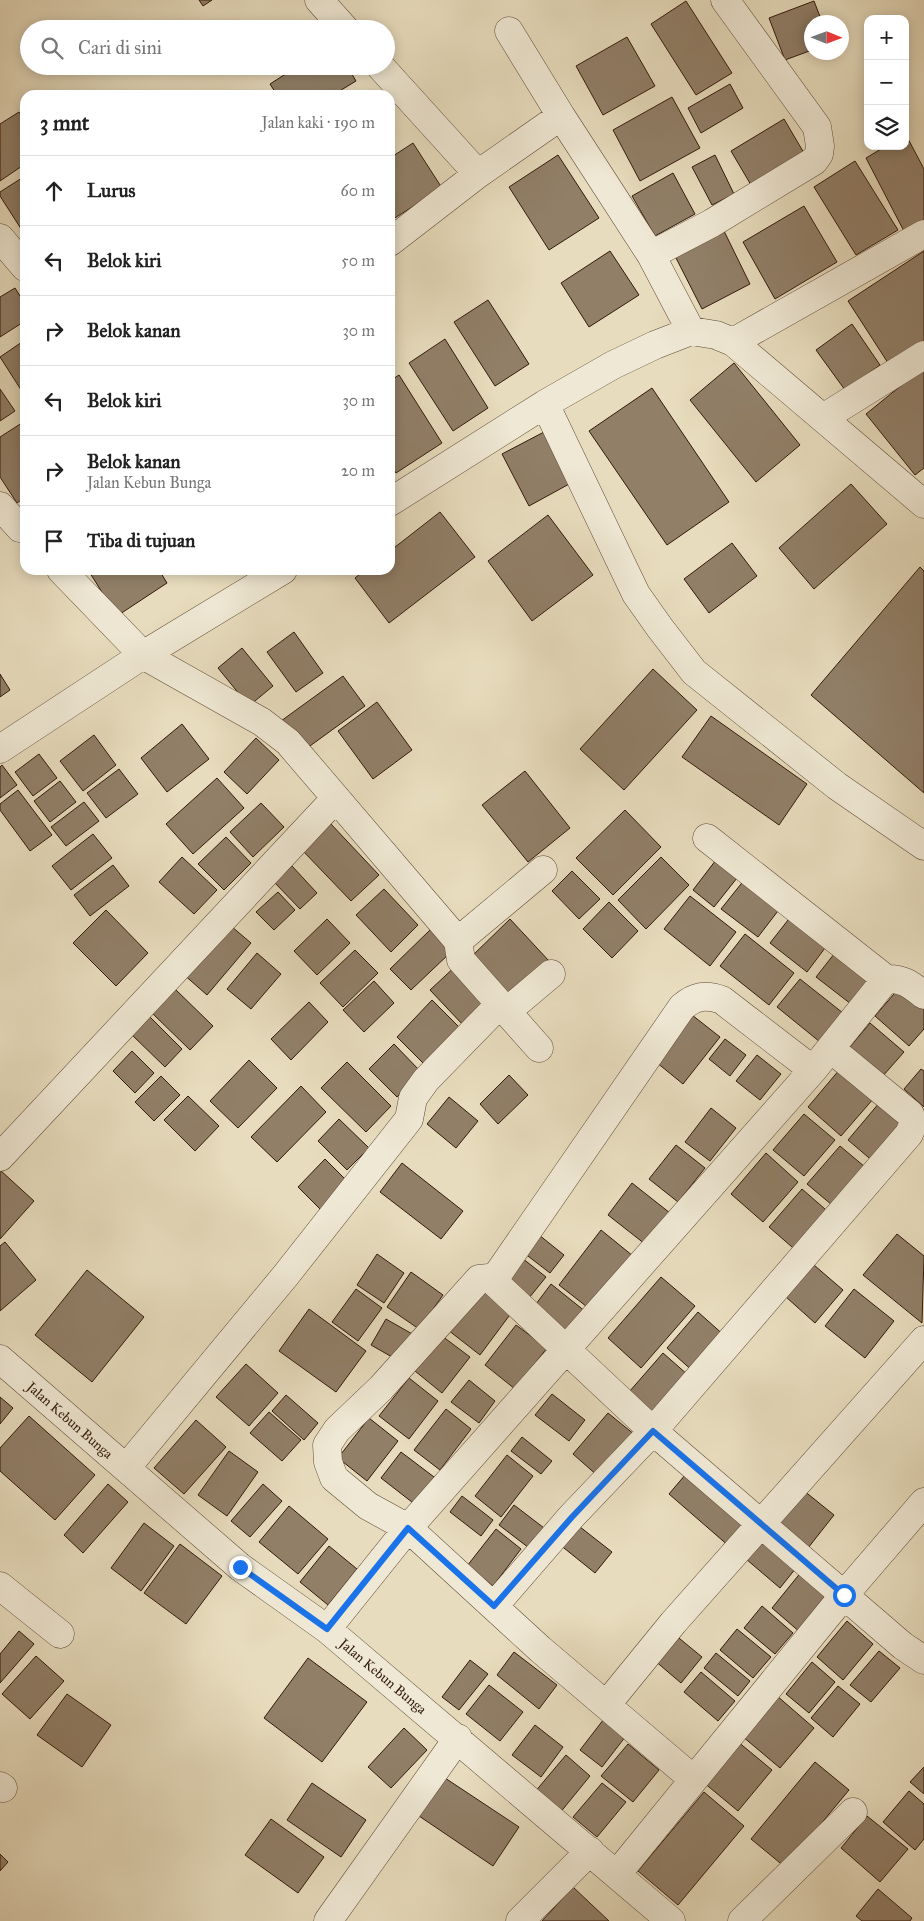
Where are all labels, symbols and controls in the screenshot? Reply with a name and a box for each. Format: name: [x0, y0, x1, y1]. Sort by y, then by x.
north arrow: [804, 15, 849, 60]
map controls: [864, 15, 909, 150]
button: +: [864, 15, 909, 60]
search box: [20, 20, 395, 75]
icon: search: [38, 34, 66, 62]
text: Cari di sini: [78, 36, 162, 59]
button: −: [864, 60, 909, 105]
button: layers: [864, 105, 909, 150]
text: 3 mnt: [40, 110, 89, 136]
text: Jalan kaki · 190 m: [262, 113, 375, 132]
icon: ahead: [40, 177, 68, 205]
text: Lurus: [87, 179, 135, 202]
text: 60 m: [341, 181, 375, 200]
icon: left: [40, 247, 68, 275]
text: Belok kiri: [87, 249, 161, 272]
text: 50 m: [341, 251, 375, 270]
icon: right: [40, 317, 68, 345]
text: Belok kanan: [87, 319, 181, 342]
text: 30 m: [342, 321, 375, 340]
icon: left: [40, 387, 68, 415]
text: Belok kiri: [87, 389, 161, 412]
text: 30 m: [342, 391, 375, 410]
text: Belok kanan: [87, 450, 181, 473]
icon: right: [40, 457, 68, 485]
text: 20 m: [341, 461, 375, 480]
text: Jalan Kebun Bunga: [87, 473, 211, 492]
icon: arrive: [40, 527, 68, 555]
text: Tiba di tujuan: [87, 529, 195, 552]
street label: Jalan Kebun Bunga: [21, 1377, 116, 1463]
route end: [229, 1556, 252, 1579]
route start: [833, 1584, 856, 1607]
street label: Jalan Kebun Bunga: [333, 1634, 430, 1719]

